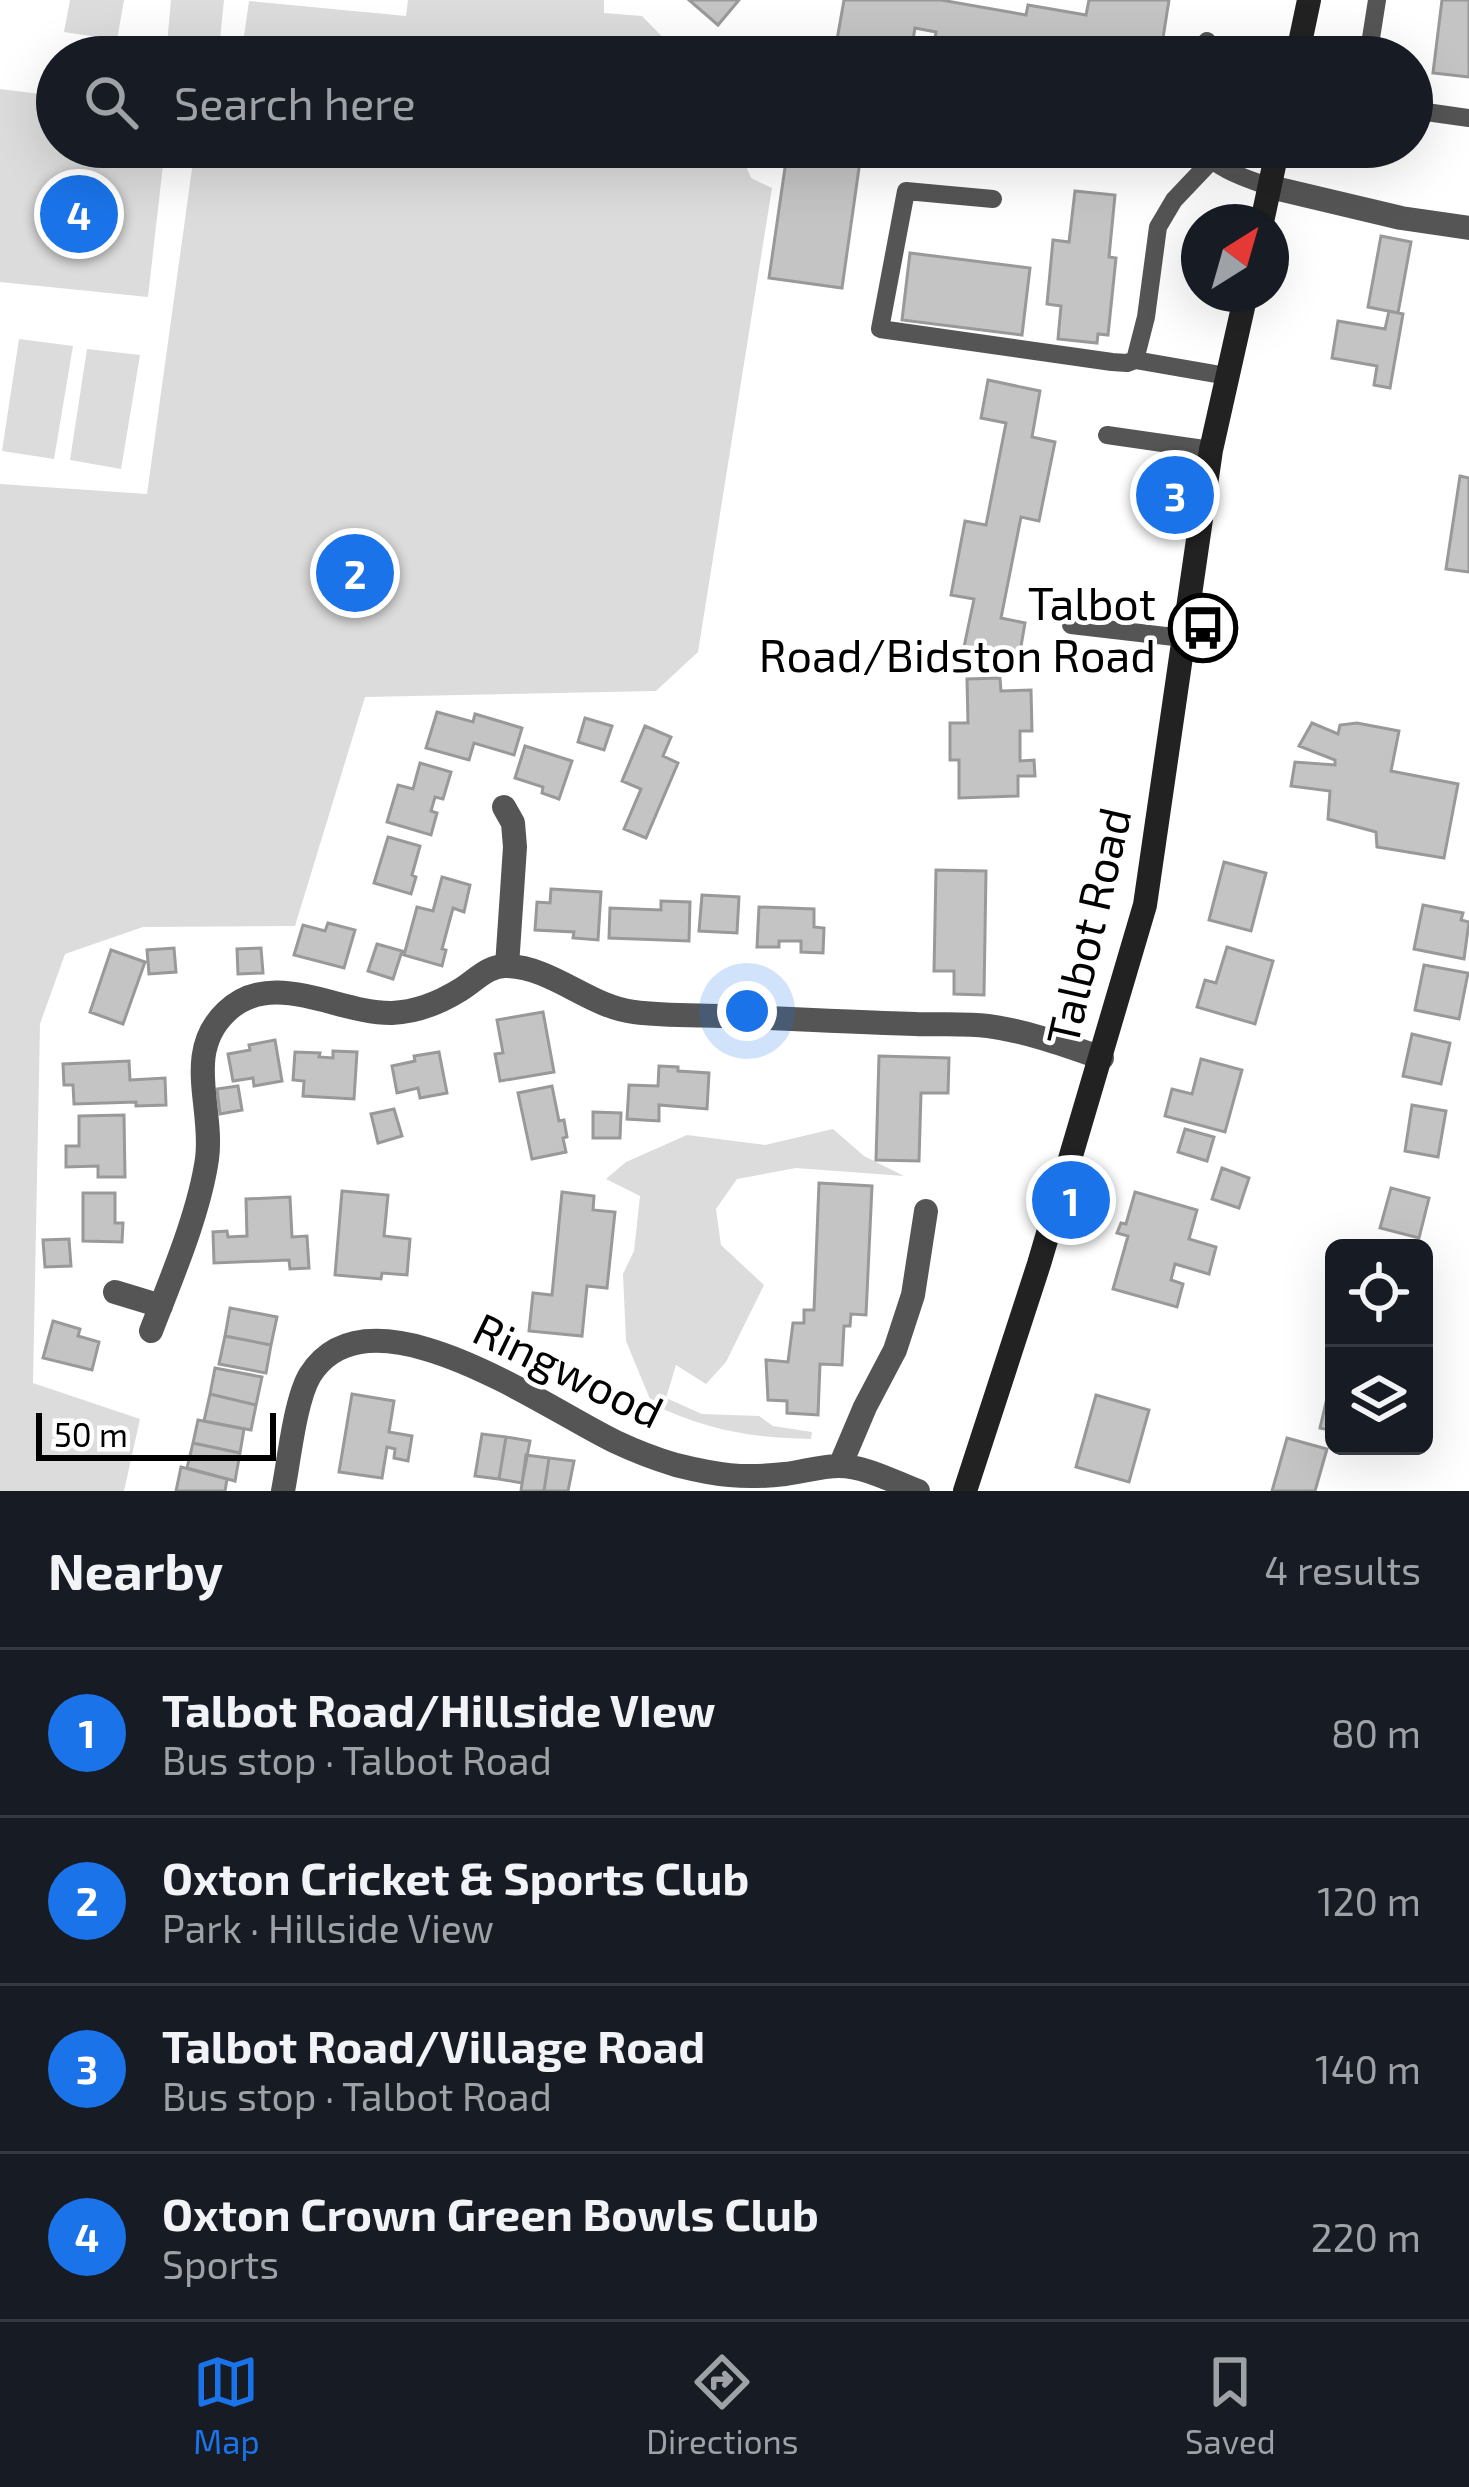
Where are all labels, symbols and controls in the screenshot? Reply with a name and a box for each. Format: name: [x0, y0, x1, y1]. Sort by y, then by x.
search box: [36, 36, 1433, 168]
icon: search: [78, 69, 144, 135]
text: Search here: [174, 75, 416, 129]
pin: 4: [40, 169, 118, 259]
north arrow: [1181, 204, 1289, 312]
pin: 3: [1136, 450, 1214, 540]
pin: 2: [316, 528, 394, 618]
place label: Talbot Road/Bidston Road: [759, 575, 1156, 681]
bus stop icon: Talbot Road/Bidston Road: [1168, 593, 1238, 663]
street label: Talbot Road: [1033, 802, 1141, 1050]
your location: [717, 981, 777, 1041]
pin: 1: [1032, 1155, 1110, 1245]
map controls: [1325, 1239, 1433, 1455]
button: locate: [1325, 1239, 1433, 1347]
street label: Ringwood: [465, 1300, 673, 1438]
button: layers: [1325, 1347, 1433, 1455]
scale bar: [36, 1407, 276, 1460]
text: 50 m: [54, 1414, 128, 1454]
text: Nearby: [48, 1539, 223, 1600]
text: 4 results: [1264, 1546, 1421, 1593]
text: Talbot Road/Hillside VIew: [162, 1682, 715, 1736]
text: 1: [79, 1709, 95, 1756]
text: 80 m: [1331, 1709, 1421, 1756]
text: Bus stop · Talbot Road: [162, 1736, 552, 1783]
text: Oxton Cricket & Sports Club: [162, 1850, 749, 1904]
text: 2: [76, 1877, 98, 1924]
text: 120 m: [1317, 1877, 1421, 1924]
text: Park · Hillside View: [162, 1904, 494, 1951]
text: Talbot Road/Village Road: [162, 2018, 705, 2072]
text: 3: [76, 2045, 98, 2092]
text: 140 m: [1315, 2045, 1421, 2092]
text: Bus stop · Talbot Road: [162, 2072, 552, 2119]
text: Oxton Crown Green Bowls Club: [162, 2186, 819, 2240]
text: 4: [75, 2213, 99, 2260]
text: 220 m: [1311, 2213, 1421, 2260]
text: Sports: [162, 2240, 279, 2287]
tab: Map: [193, 2349, 260, 2461]
tab: Directions: [646, 2349, 798, 2461]
tab: Saved: [1185, 2349, 1276, 2461]

